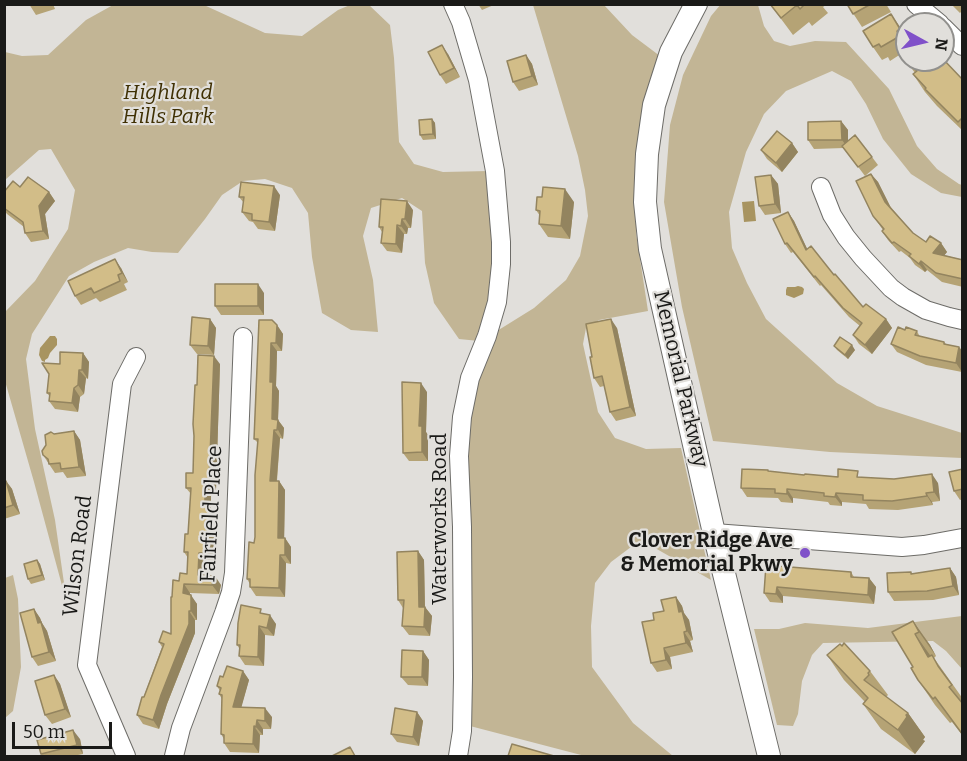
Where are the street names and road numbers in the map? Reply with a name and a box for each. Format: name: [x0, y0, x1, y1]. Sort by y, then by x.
street label: Memorial Parkway: [647, 288, 713, 470]
street label: Waterworks Road: [427, 433, 453, 605]
street label: Fairfield Place: [196, 445, 228, 583]
street label: Wilson Road: [58, 494, 98, 618]

